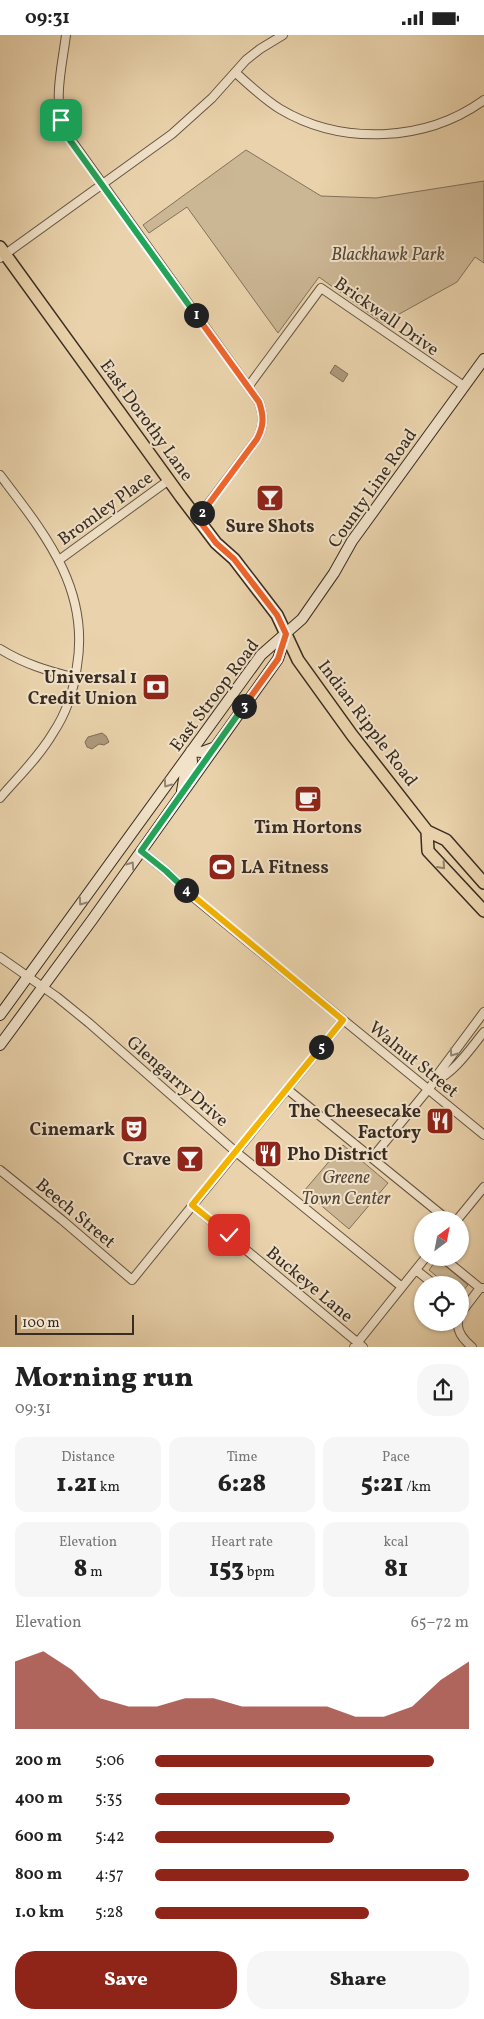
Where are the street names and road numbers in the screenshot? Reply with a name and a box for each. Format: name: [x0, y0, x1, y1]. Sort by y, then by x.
street label: Brickwall Drive: [329, 272, 444, 363]
street label: East Dorothy Lane: [93, 355, 198, 487]
street label: County Line Road: [323, 424, 424, 554]
street label: Bromley Place: [53, 466, 159, 552]
street label: East Stroop Road: [165, 635, 266, 757]
street label: Indian Ripple Road: [311, 656, 423, 792]
street label: Walnut Street: [363, 1016, 463, 1104]
street label: Glengarry Drive: [121, 1031, 233, 1133]
street label: Beech Street: [30, 1173, 120, 1255]
street label: Buckeye Lane: [260, 1241, 358, 1329]

